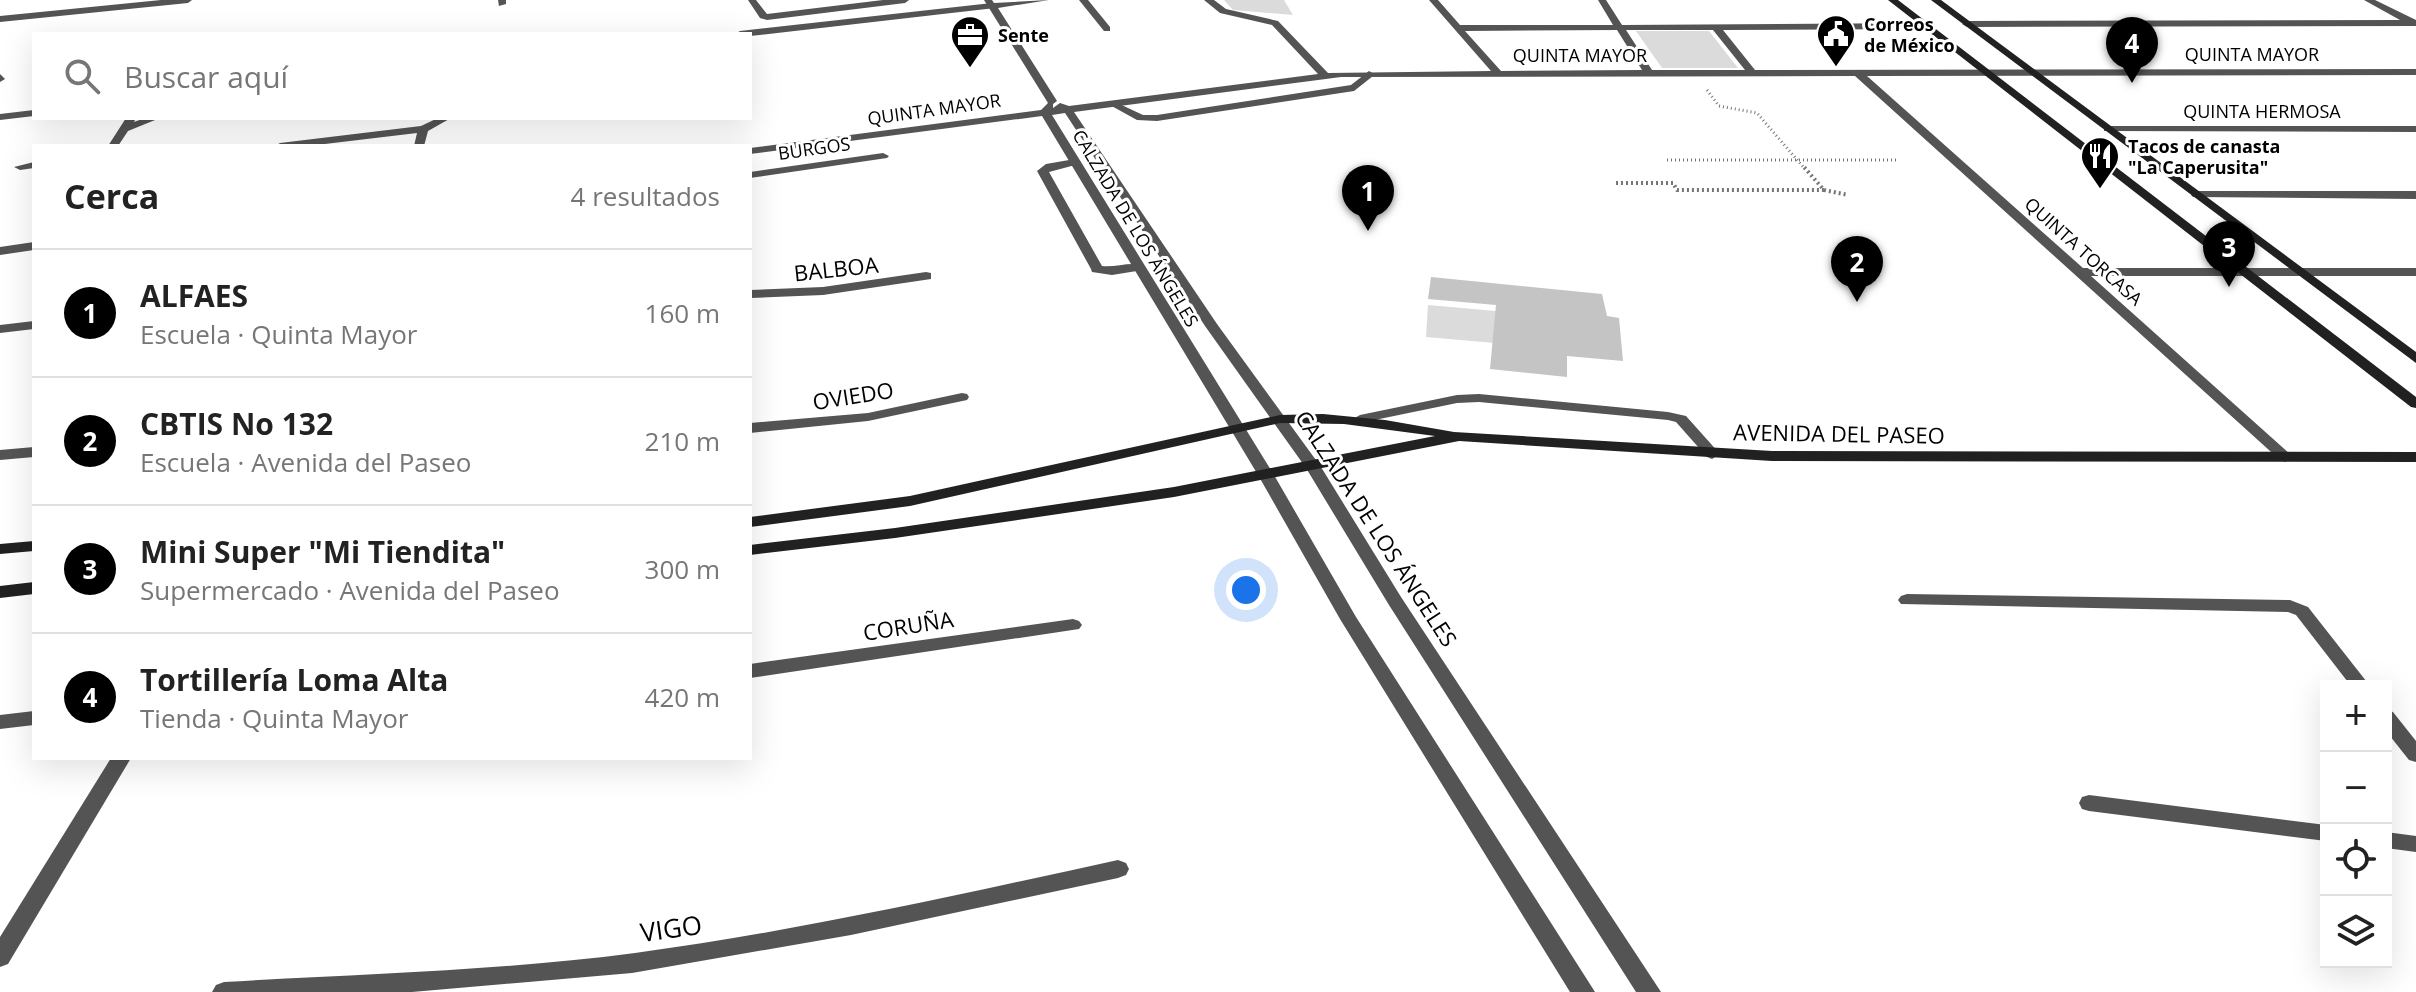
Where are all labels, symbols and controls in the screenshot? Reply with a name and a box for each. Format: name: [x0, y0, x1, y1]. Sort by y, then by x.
place label: Correos de México: [1864, 12, 1955, 57]
public building icon: Correos de México: [1815, 13, 1857, 68]
office icon: Sente: [949, 14, 991, 69]
pin: 4: [2106, 17, 2158, 83]
place label: Sente: [998, 23, 1049, 47]
search box: [32, 32, 752, 120]
street label: QUINTA MAYOR: [2185, 42, 2319, 66]
street label: QUINTA MAYOR: [1513, 43, 1647, 67]
icon: search: [60, 54, 104, 98]
text: Buscar aquí: [124, 56, 288, 97]
street label: QUINTA MAYOR: [866, 88, 1002, 130]
street label: QUINTA HERMOSA: [2183, 99, 2341, 123]
street label: CALZADA DE LOS ÁNGELES: [1068, 125, 1205, 331]
street label: BURGOS: [776, 131, 852, 165]
place label: Tacos de canasta "La Caperusita": [2128, 134, 2280, 179]
restaurant icon: Tacos de canasta "La Caperusita": [2079, 135, 2121, 190]
pin: 1: [1342, 165, 1394, 231]
text: Cerca: [64, 173, 159, 219]
text: 4 resultados: [571, 178, 720, 214]
street label: QUINTA TORCASA: [2020, 192, 2148, 311]
pin: 3: [2203, 221, 2255, 287]
pin: 2: [1831, 236, 1883, 302]
street label: BALBOA: [792, 249, 880, 287]
text: ALFAES: [140, 275, 248, 316]
text: 1: [83, 295, 97, 331]
text: 160 m: [645, 295, 720, 331]
text: Escuela · Quinta Mayor: [140, 316, 417, 352]
street label: OVIEDO: [810, 374, 896, 416]
text: CBTIS No 132: [140, 403, 333, 444]
street label: CALZADA DE LOS ÁNGELES: [1289, 404, 1465, 652]
street label: AVENIDA DEL PASEO: [1733, 416, 1945, 450]
text: 2: [83, 423, 97, 459]
text: 210 m: [645, 423, 720, 459]
text: Escuela · Avenida del Paseo: [140, 444, 471, 480]
text: Mini Super "Mi Tiendita": [140, 531, 505, 572]
text: 3: [83, 551, 97, 587]
text: 300 m: [645, 551, 720, 587]
your location: [1226, 570, 1266, 610]
text: Supermercado · Avenida del Paseo: [140, 572, 560, 608]
street label: CORUÑA: [861, 603, 955, 647]
text: Tortillería Loma Alta: [140, 659, 448, 700]
text: 4: [83, 679, 97, 715]
text: 420 m: [645, 679, 720, 715]
map controls: [2320, 680, 2392, 968]
button: +: [2320, 680, 2392, 752]
text: Tienda · Quinta Mayor: [140, 700, 408, 736]
button: −: [2320, 752, 2392, 824]
button: locate: [2320, 824, 2392, 896]
button: layers: [2320, 896, 2392, 968]
street label: VIGO: [638, 906, 704, 950]

